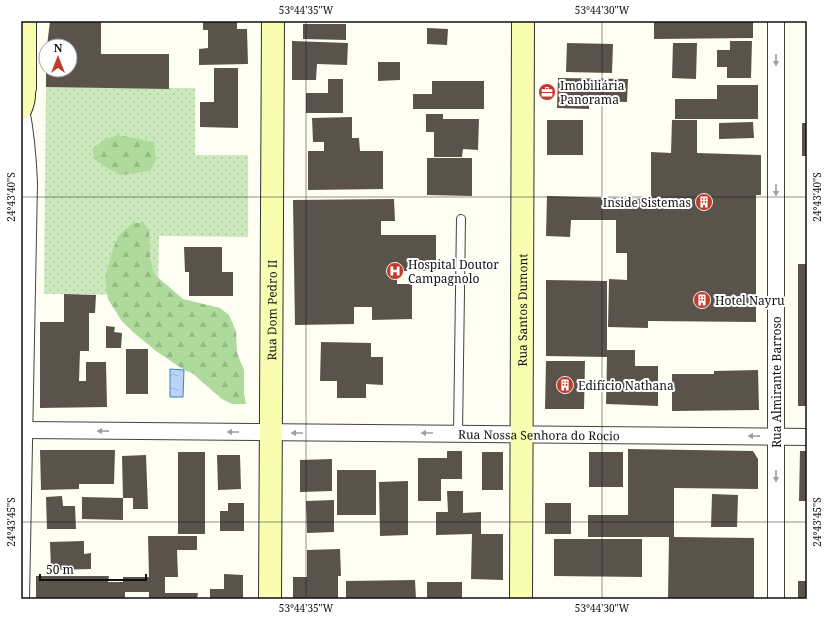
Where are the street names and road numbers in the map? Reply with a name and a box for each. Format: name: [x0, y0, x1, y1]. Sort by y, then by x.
street label: Rua Santos Dumont: [513, 254, 531, 366]
street label: Rua Dom Pedro II: [263, 259, 280, 361]
street label: Rua Almirante Barroso: [768, 316, 785, 448]
street label: Rua Nossa Senhora do Rocio: [458, 425, 620, 444]

